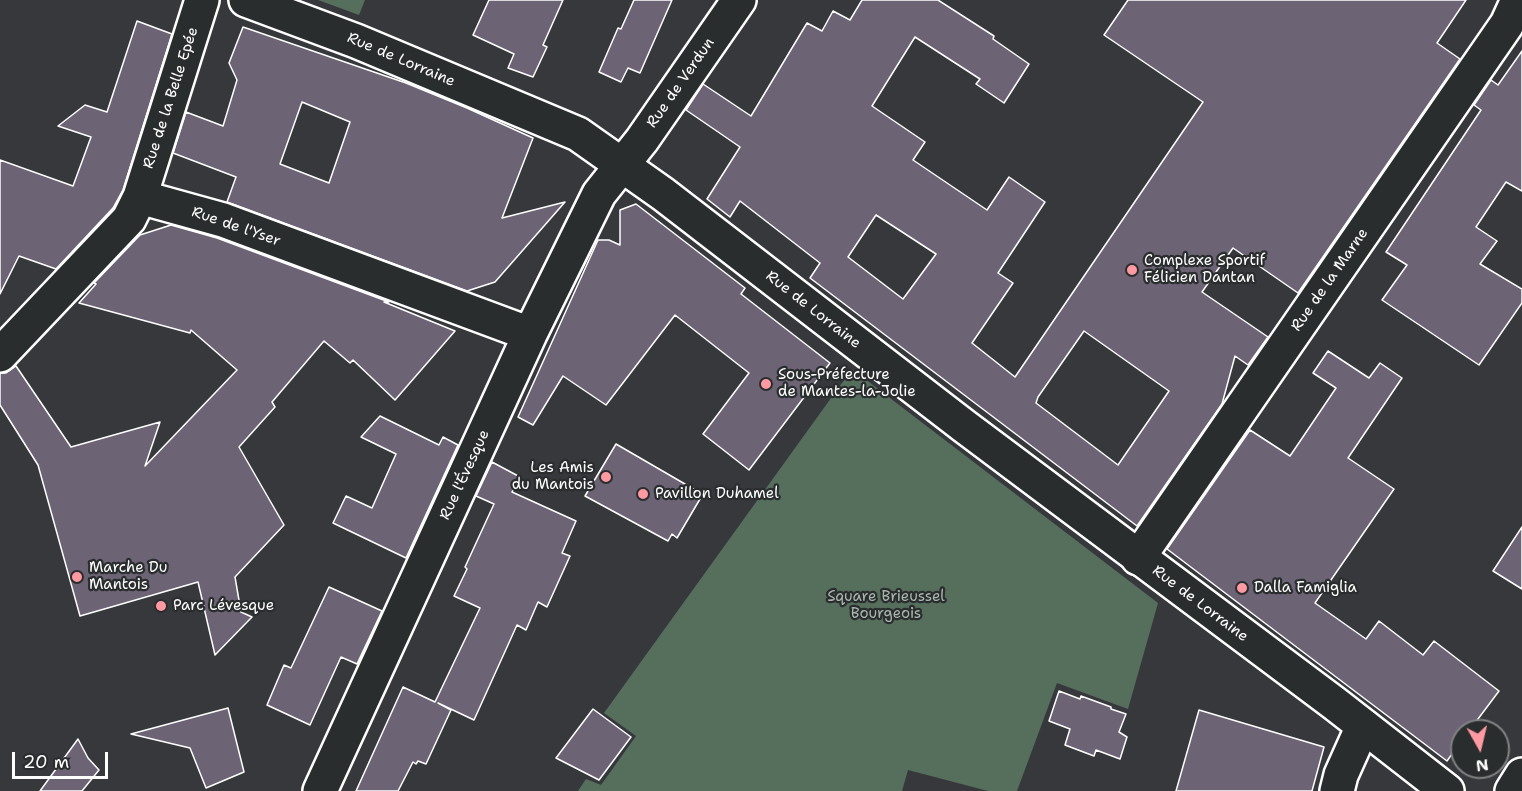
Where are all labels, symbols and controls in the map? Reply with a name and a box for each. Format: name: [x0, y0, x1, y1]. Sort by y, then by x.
street label: Rue de la Belle Epée: [140, 25, 202, 171]
street label: Rue de Lorraine: [344, 29, 458, 91]
street label: Rue de Verdun: [643, 35, 719, 131]
street label: Rue de l'Yser: [189, 203, 283, 251]
street label: Rue de la Marne: [1288, 225, 1372, 335]
place label: Complexe Sportif Félicien Dantan: [1144, 252, 1265, 287]
marker: Complexe Sportif Félicien Dantan: [1125, 263, 1139, 277]
street label: Rue de Lorraine: [762, 267, 864, 353]
place label: Sous-Préfecture de Mantes-la-Jolie: [778, 366, 916, 401]
marker: Sous-Préfecture de Mantes-la-Jolie: [759, 377, 773, 391]
street label: Rue l'Évesque: [436, 427, 494, 523]
place label: Les Amis du Mantois: [512, 459, 594, 494]
marker: Les Amis du Mantois: [599, 470, 613, 484]
place label: Pavillon Duhamel: [655, 485, 779, 503]
marker: Pavillon Duhamel: [636, 487, 650, 501]
place label: Marche Du Mantois: [89, 559, 167, 594]
street label: Rue de Lorraine: [1148, 562, 1252, 646]
marker: Marche Du Mantois: [70, 570, 84, 584]
place label: Dalla Famiglia: [1254, 579, 1357, 597]
marker: Dalla Famiglia: [1235, 581, 1249, 595]
park label: Square Brieussel Bourgeois: [827, 588, 945, 623]
place label: Parc Lévesque: [173, 597, 274, 615]
marker: Parc Lévesque: [154, 599, 168, 613]
north arrow: [1450, 719, 1510, 779]
scale bar: [15, 740, 111, 778]
text: 20 m: [23, 750, 69, 774]
text: N: [1475, 754, 1490, 777]

